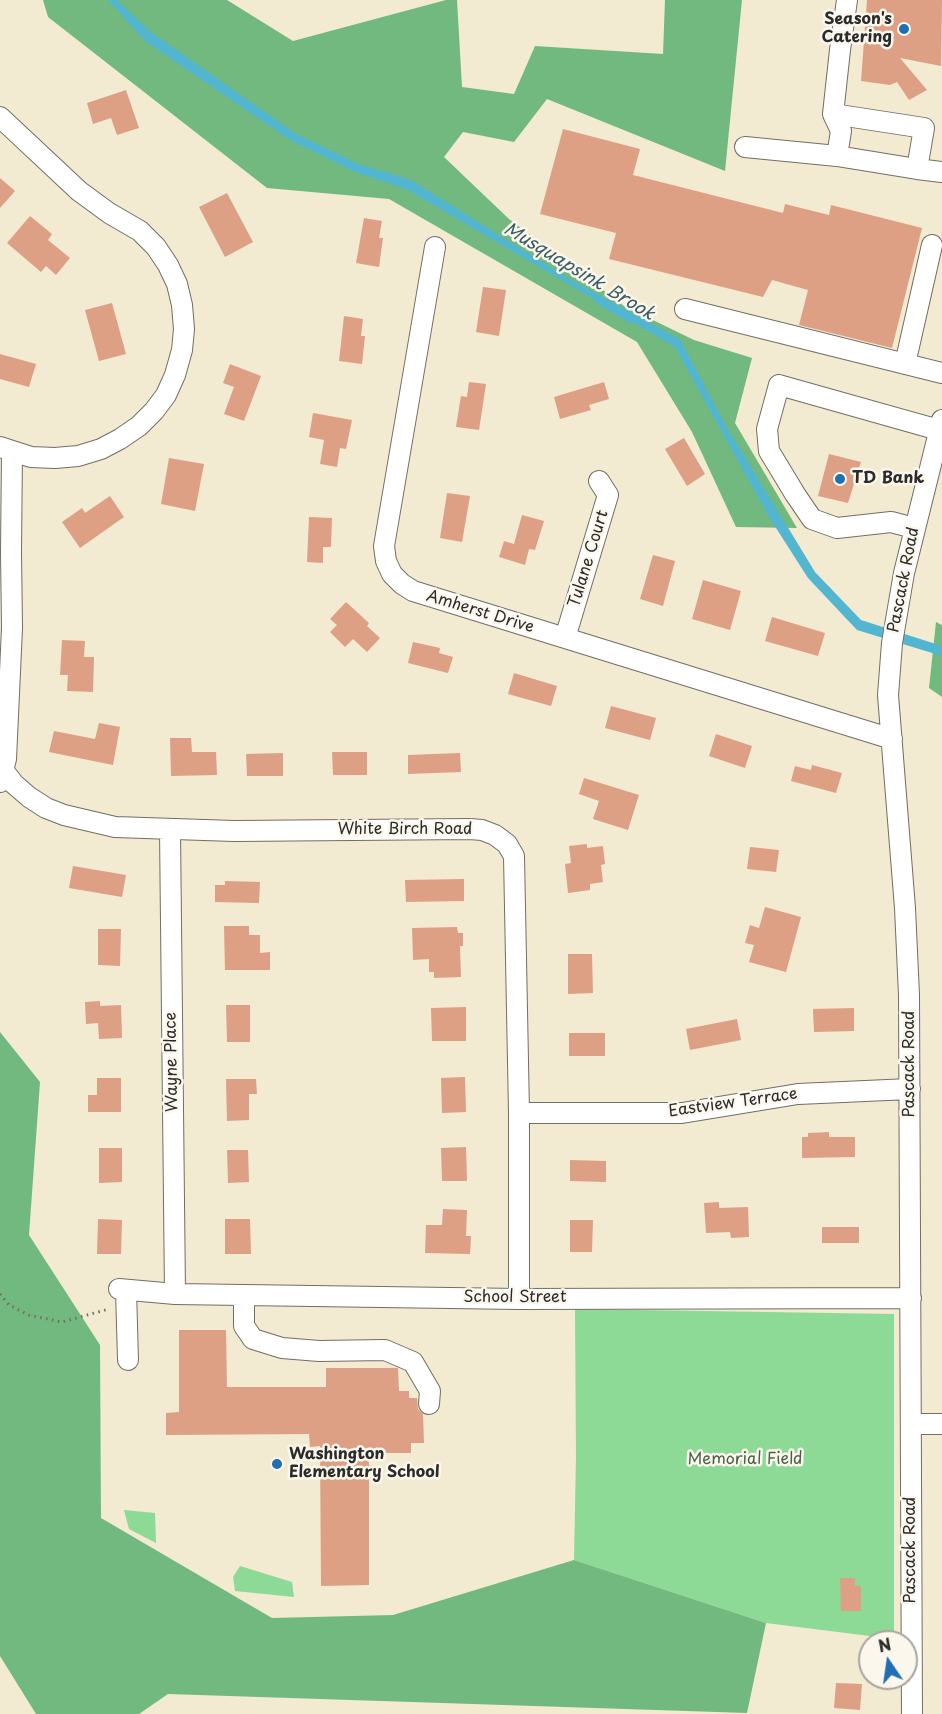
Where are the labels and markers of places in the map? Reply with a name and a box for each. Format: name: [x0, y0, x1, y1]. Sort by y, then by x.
place label: Season's Catering: [822, 10, 892, 48]
marker: Season's Catering: [897, 22, 911, 36]
place label: TD Bank: [852, 469, 924, 489]
marker: TD Bank: [833, 472, 847, 486]
place label: Washington Elementary School: [289, 1445, 440, 1483]
marker: Washington Elementary School: [270, 1457, 284, 1471]

